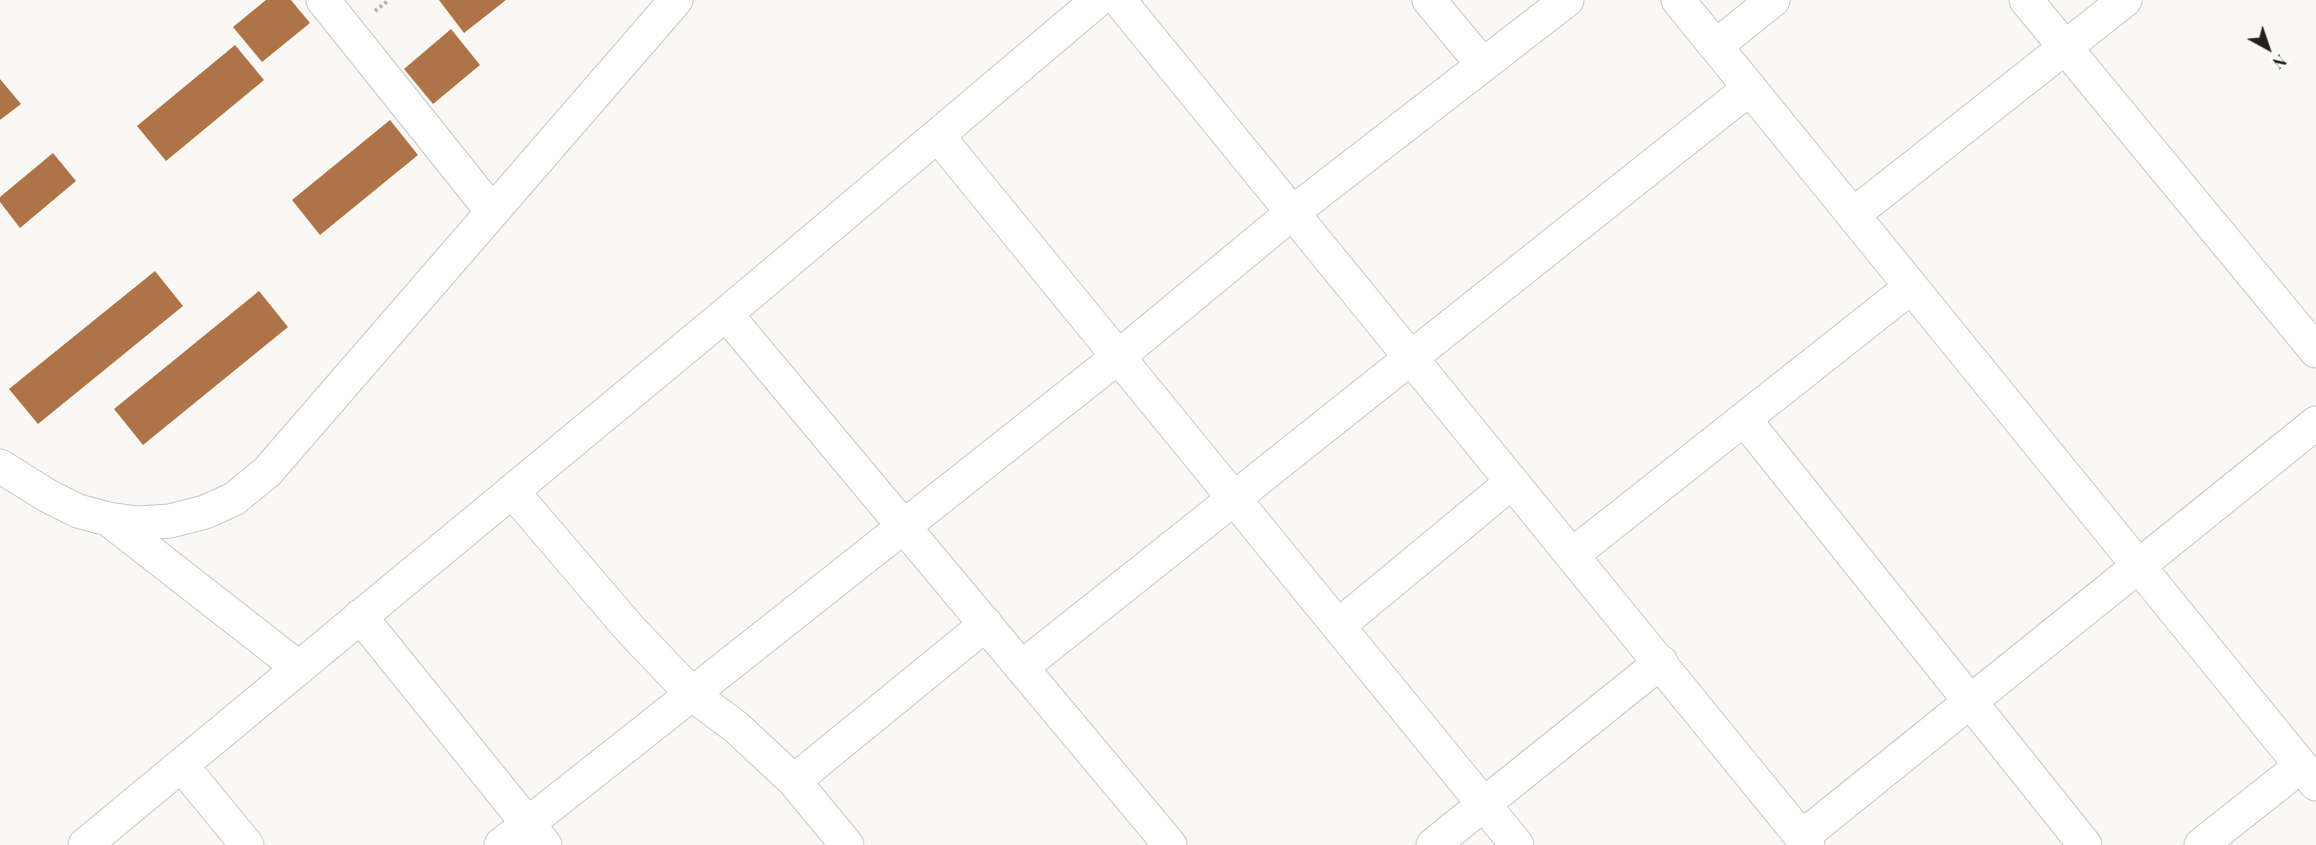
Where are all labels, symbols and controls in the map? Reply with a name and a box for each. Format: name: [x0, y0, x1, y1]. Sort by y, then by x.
north arrow: [2238, 18, 2298, 78]
text: N: [2269, 50, 2291, 74]

